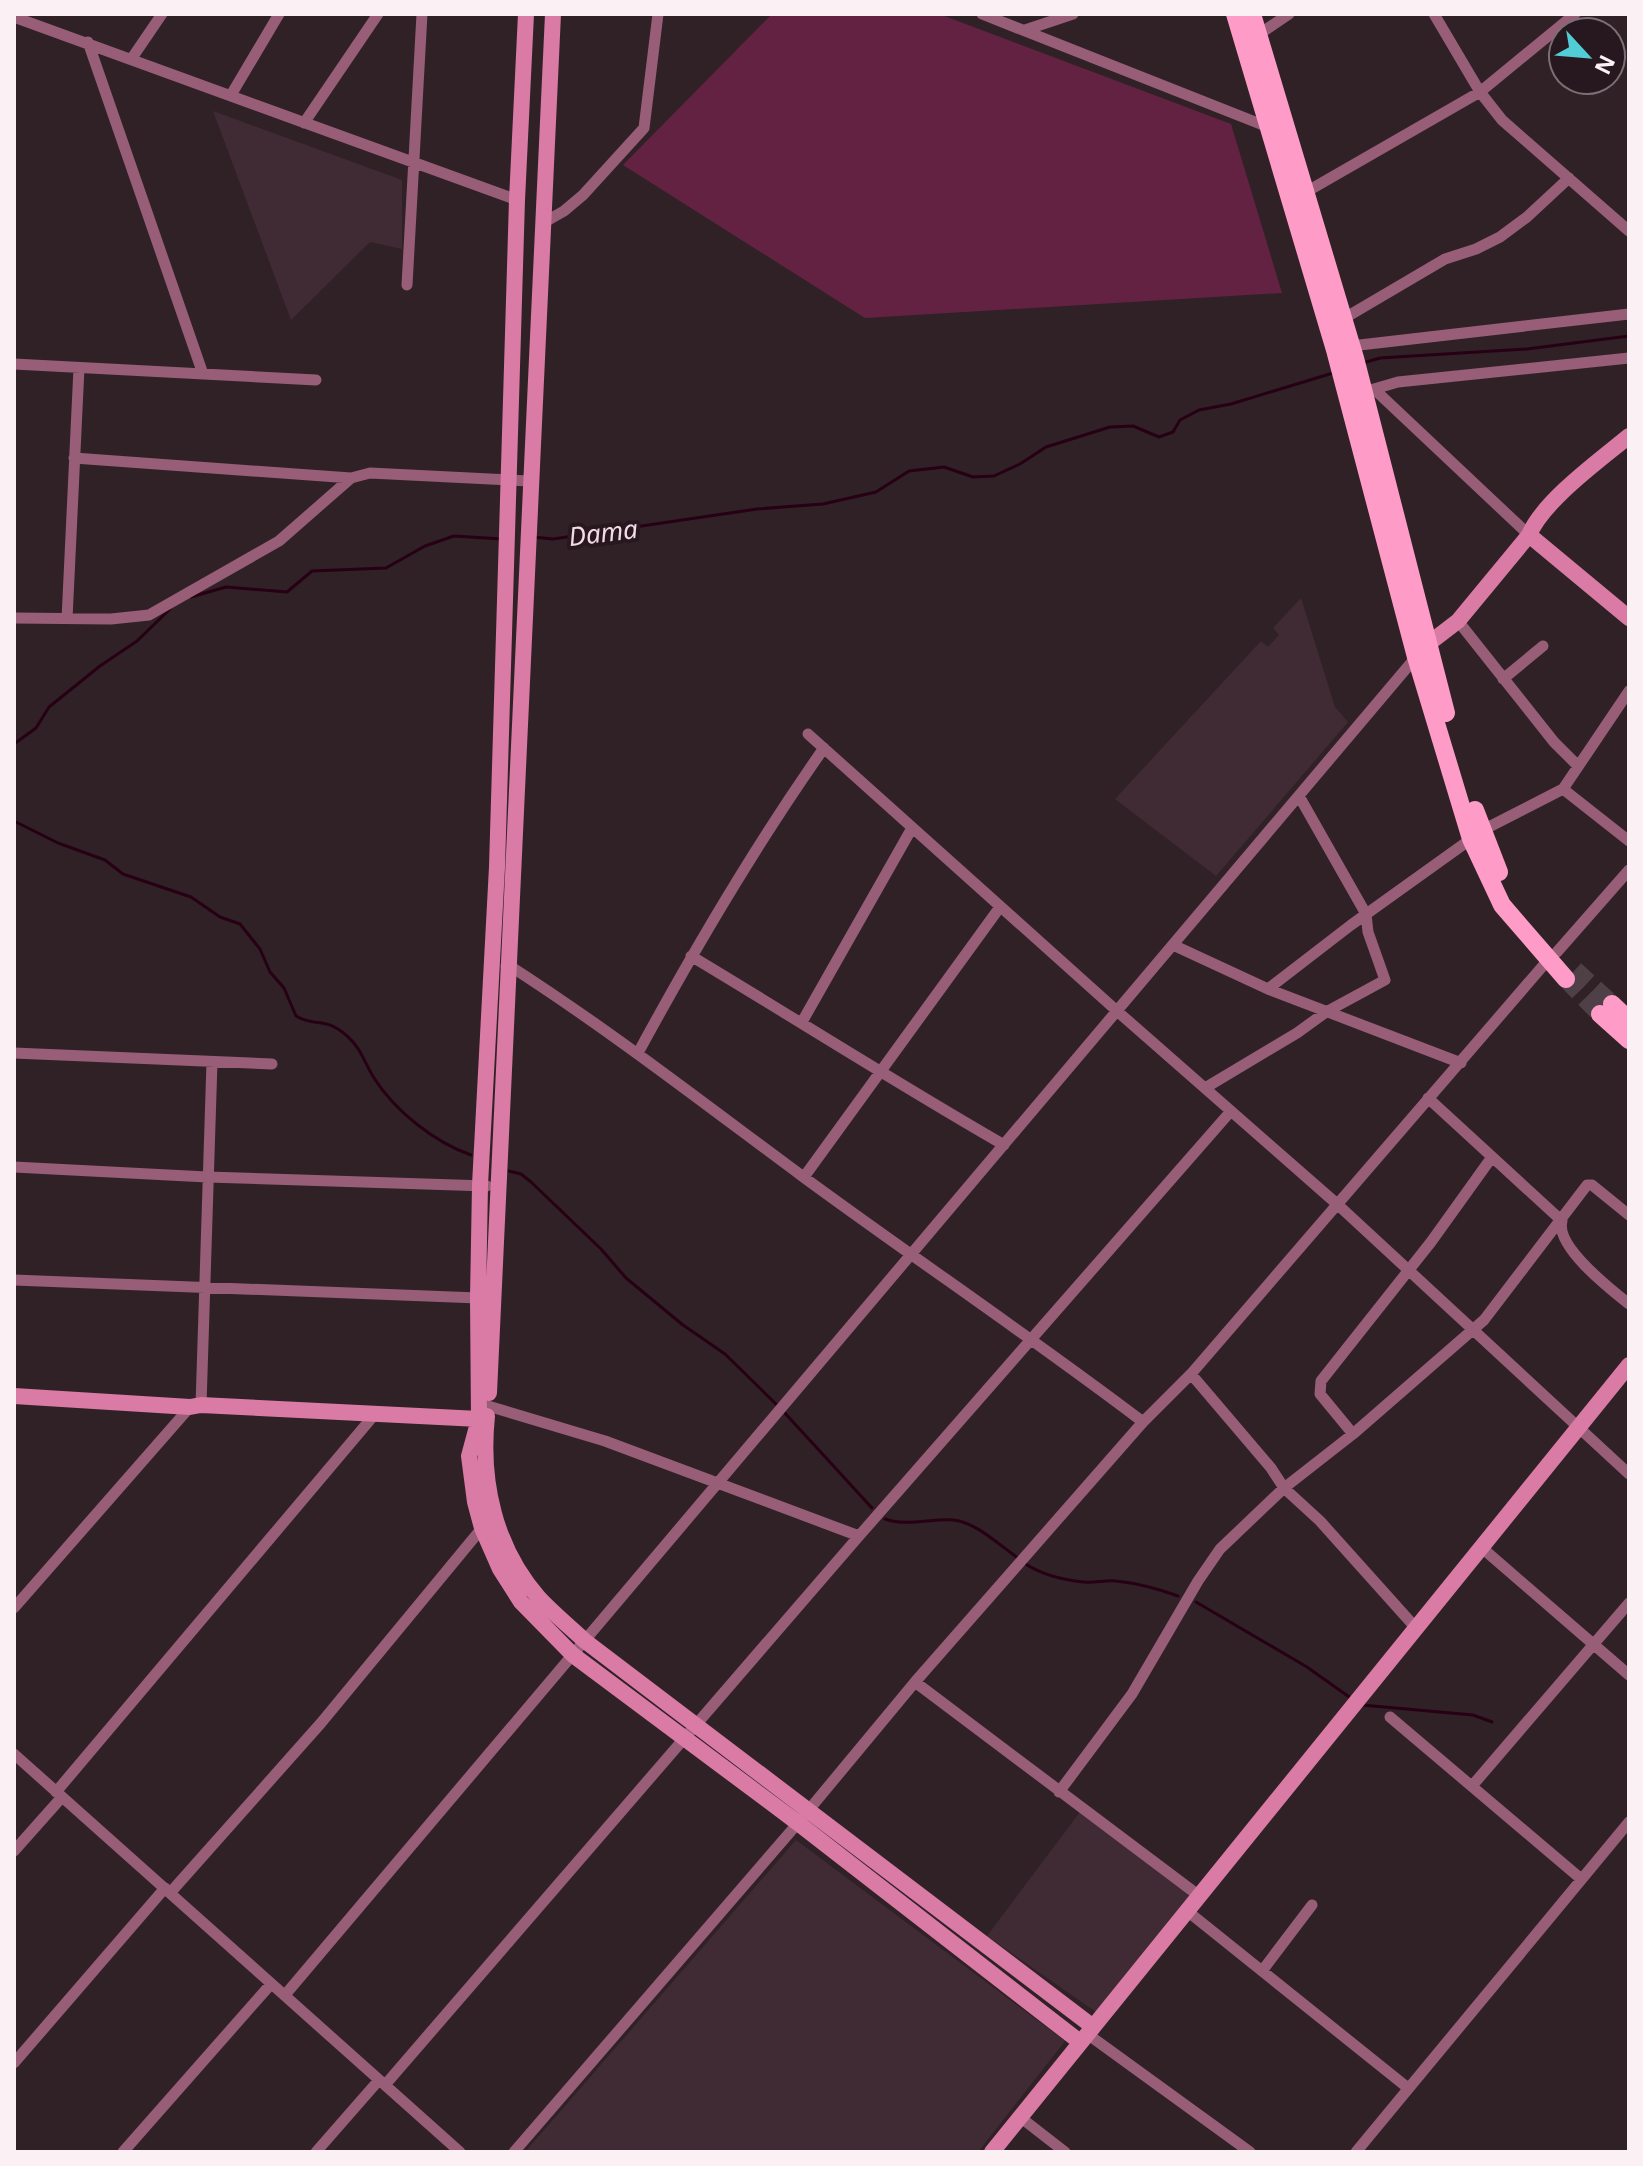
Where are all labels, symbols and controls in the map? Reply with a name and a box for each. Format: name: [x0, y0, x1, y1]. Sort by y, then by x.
north arrow: [1547, 16, 1627, 96]
text: N: [1588, 51, 1623, 80]
water label: Dama: [566, 510, 640, 554]

